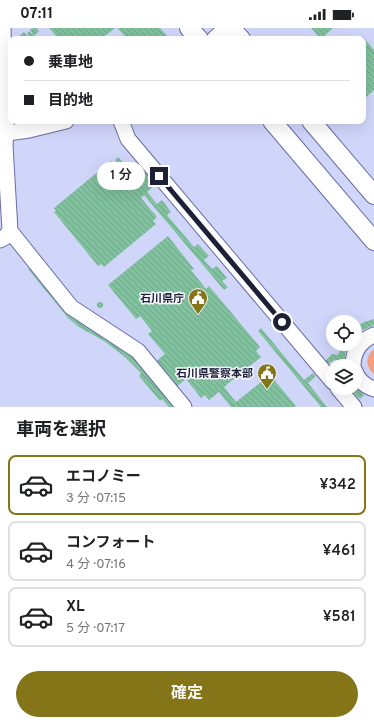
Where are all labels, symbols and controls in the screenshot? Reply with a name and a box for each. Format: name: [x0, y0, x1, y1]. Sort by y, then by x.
text: 07:11: [20, 5, 53, 24]
text: 乗車地: [48, 54, 93, 73]
text: 目的地: [48, 92, 93, 111]
callout: 1 分: [97, 162, 145, 190]
route end: [150, 167, 168, 185]
text: 1 分: [110, 168, 132, 184]
public building icon: 石川県庁: [187, 287, 209, 315]
place label: 石川県庁: [140, 292, 184, 306]
route start: [273, 313, 291, 331]
map controls: [326, 315, 362, 395]
button: locate: [326, 315, 362, 351]
button: layers: [326, 359, 362, 395]
public building icon: 石川県警察本部: [256, 362, 278, 390]
place label: 石川県警察本部: [176, 367, 253, 381]
text: 車両を選択: [16, 419, 106, 442]
icon: car: [18, 467, 54, 503]
text: エコノミー: [66, 468, 141, 487]
text: ¥342: [319, 476, 356, 495]
text: 3 分 · 07:15: [66, 491, 126, 507]
icon: car: [18, 533, 54, 569]
text: コンフォート: [66, 534, 156, 553]
text: ¥461: [323, 542, 356, 561]
text: 4 分 · 07:16: [66, 557, 126, 573]
text: XL: [66, 598, 84, 617]
icon: car: [18, 599, 54, 635]
text: ¥581: [323, 608, 356, 627]
text: 5 分 · 07:17: [66, 621, 125, 637]
button: 確定: [16, 671, 358, 717]

